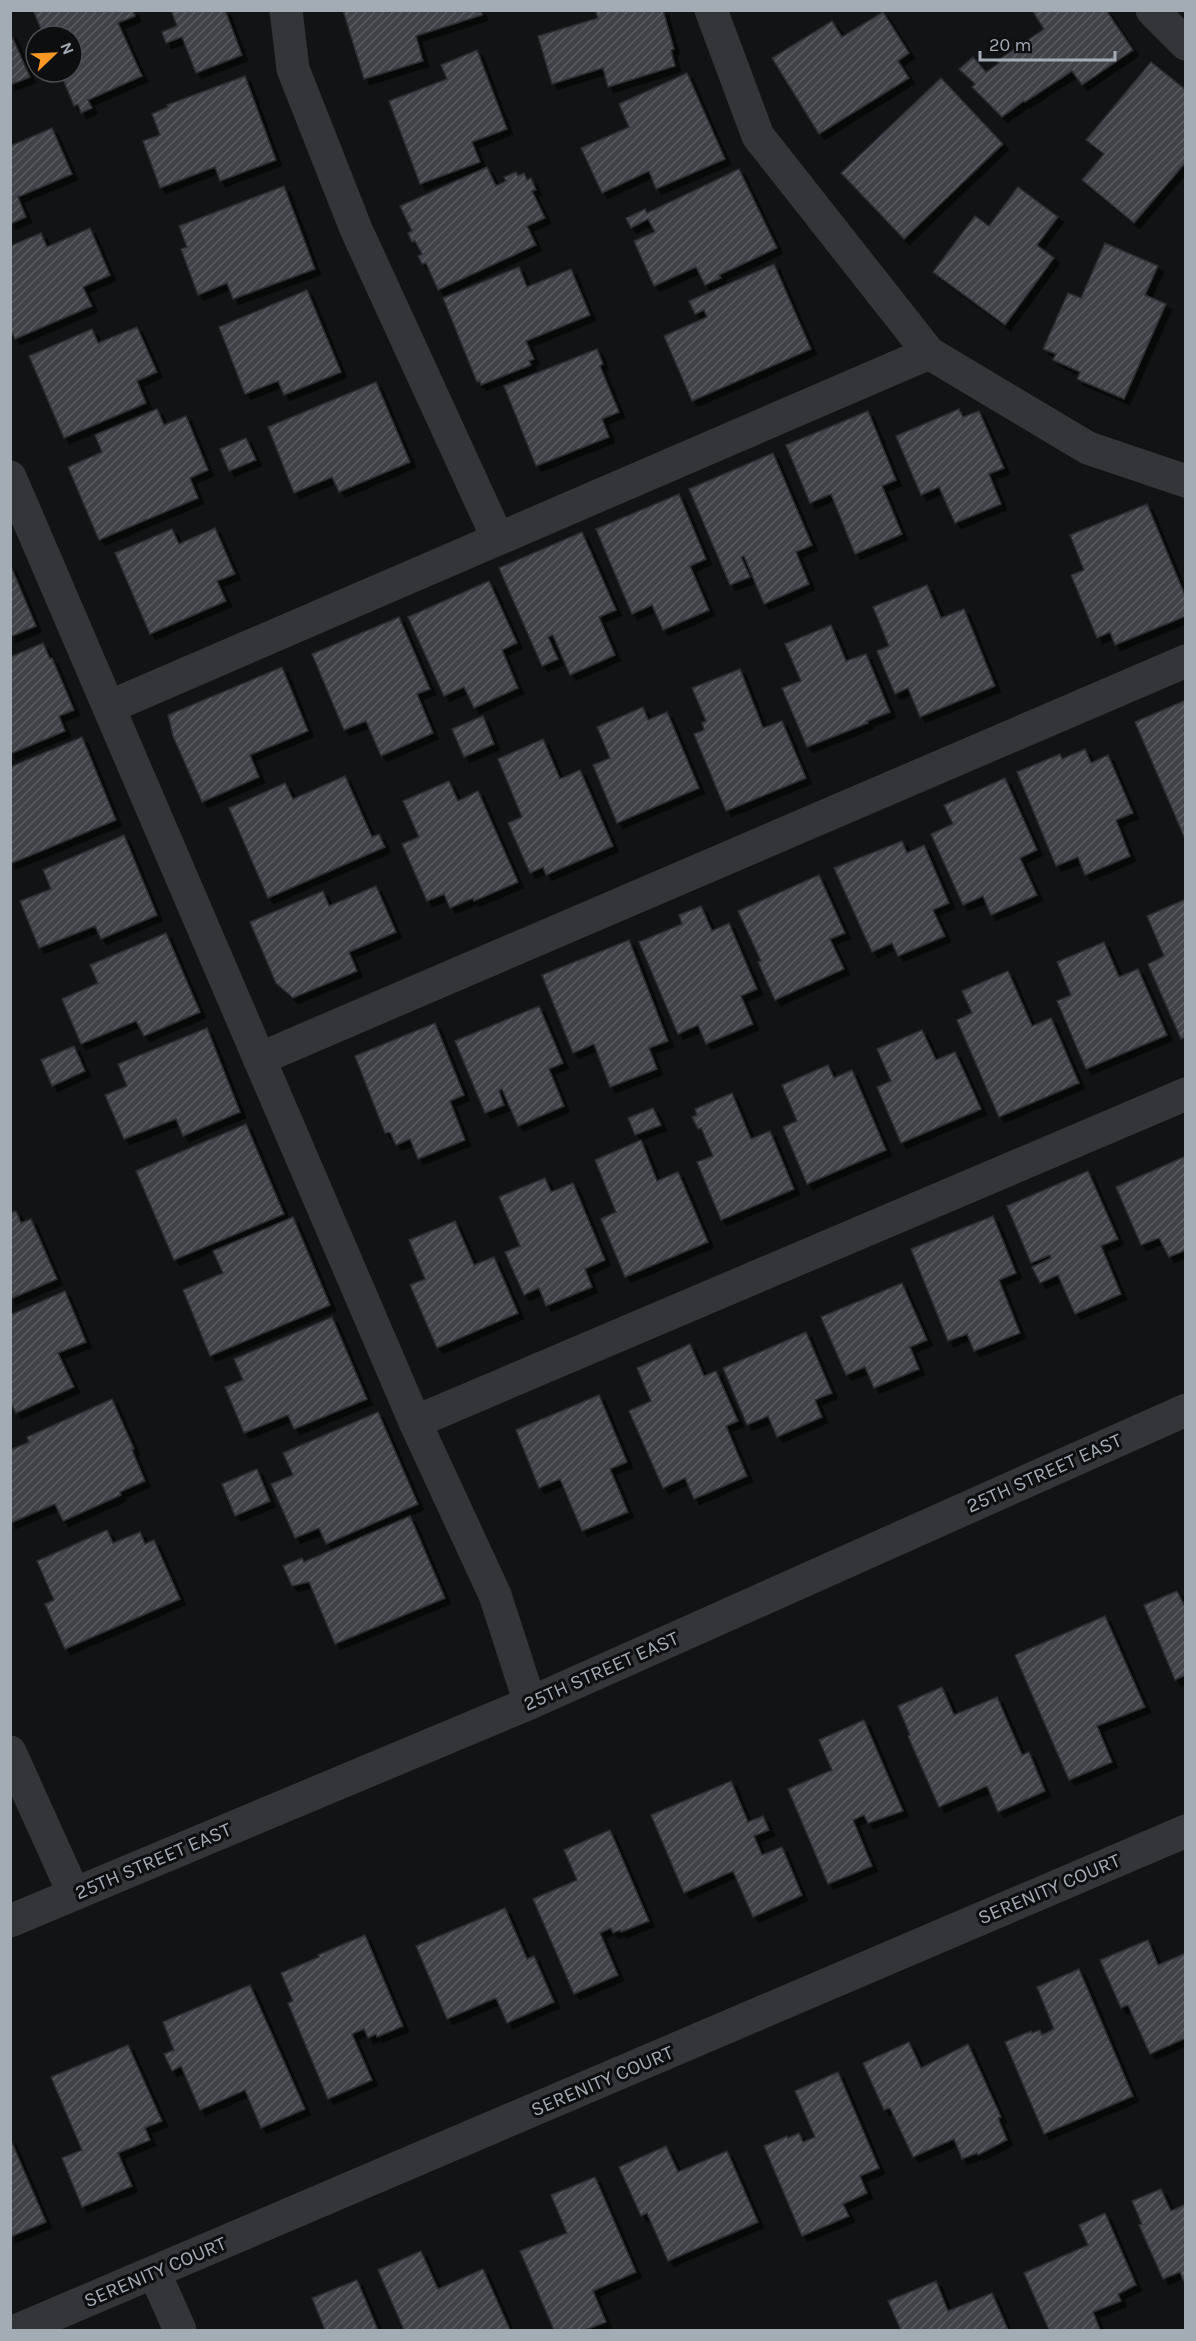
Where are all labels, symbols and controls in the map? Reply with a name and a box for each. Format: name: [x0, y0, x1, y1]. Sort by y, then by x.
north arrow: [24, 24, 84, 84]
scale bar: [980, 24, 1115, 62]
text: 20 m: [989, 34, 1031, 56]
text: N: [56, 39, 78, 57]
street label: 25TH STREET EAST: [963, 1428, 1125, 1518]
street label: 25TH STREET EAST: [520, 1626, 682, 1716]
street label: 25TH STREET EAST: [71, 1818, 235, 1904]
street label: SERENITY COURT: [974, 1849, 1124, 1929]
street label: SERENITY COURT: [527, 2041, 677, 2121]
street label: SERENITY COURT: [80, 2232, 230, 2312]

